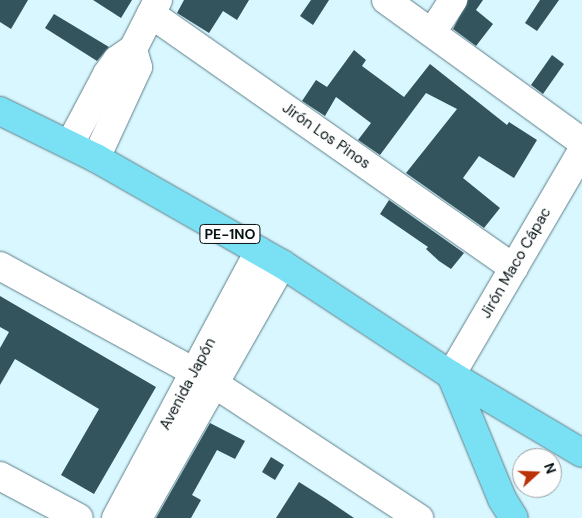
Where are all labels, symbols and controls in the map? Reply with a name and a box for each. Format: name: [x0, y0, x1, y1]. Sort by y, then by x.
street label: Jirón Los Pinos: [279, 99, 373, 173]
street label: Jirón Maco Cápac: [477, 204, 555, 322]
road number: PE-1NO: [199, 222, 261, 245]
street label: Avenida Japón: [156, 335, 220, 433]
north arrow: [512, 448, 562, 498]
text: N: [540, 460, 560, 476]

